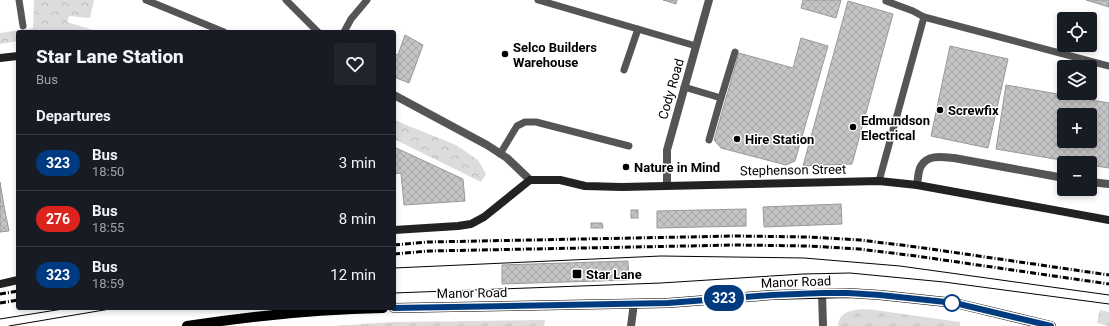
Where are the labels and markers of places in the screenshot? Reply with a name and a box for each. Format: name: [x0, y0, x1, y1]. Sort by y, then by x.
place label: Selco Builders Warehouse: [513, 40, 597, 70]
marker: Selco Builders Warehouse: [500, 49, 510, 59]
place label: Screwfix: [948, 103, 999, 118]
marker: Screwfix: [935, 105, 945, 115]
place label: Edmundson Electrical: [861, 113, 930, 143]
marker: Edmundson Electrical: [848, 122, 858, 132]
place label: Hire Station: [745, 132, 814, 147]
marker: Hire Station: [732, 134, 742, 144]
place label: Nature in Mind: [634, 160, 720, 175]
marker: Nature in Mind: [621, 162, 631, 172]
place label: Star Lane: [586, 267, 642, 282]
marker: Star Lane: [571, 268, 583, 280]
unlabelled marker: [943, 294, 961, 312]

